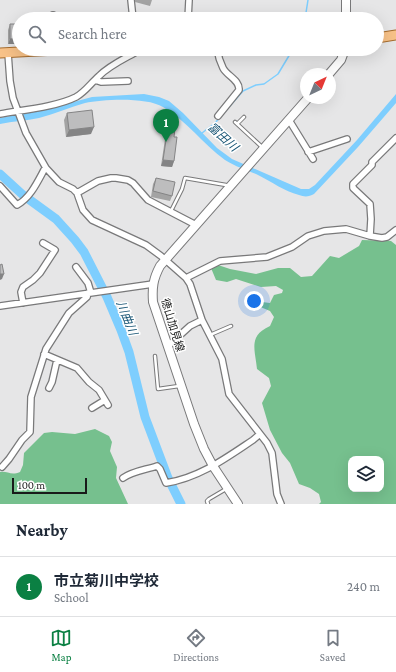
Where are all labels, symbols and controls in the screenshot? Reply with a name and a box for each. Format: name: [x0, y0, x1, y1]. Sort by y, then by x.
search box: [12, 12, 384, 56]
icon: search: [26, 23, 48, 45]
text: Search here: [58, 26, 127, 42]
north arrow: [300, 68, 336, 104]
pin: 1: [153, 109, 179, 142]
water label: 富田川: [205, 120, 243, 156]
your location: [244, 291, 264, 311]
street label: 徳山加見線: [159, 297, 187, 353]
water label: 川曲川: [114, 299, 141, 339]
map controls: [348, 456, 384, 492]
button: layers: [348, 456, 384, 492]
scale bar: [12, 476, 87, 495]
text: 100 m: [18, 479, 45, 491]
text: Nearby: [16, 521, 68, 540]
text: 市立菊川中学校: [54, 573, 159, 589]
text: 1: [27, 579, 31, 594]
text: 240 m: [347, 579, 380, 594]
text: School: [54, 590, 89, 605]
tab: Map: [50, 627, 72, 663]
tab: Directions: [173, 627, 219, 663]
tab: Saved: [320, 627, 346, 663]

